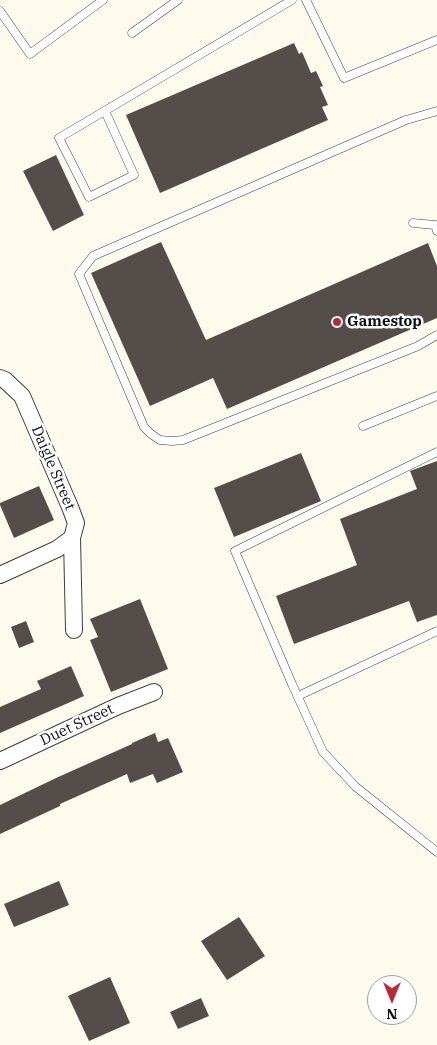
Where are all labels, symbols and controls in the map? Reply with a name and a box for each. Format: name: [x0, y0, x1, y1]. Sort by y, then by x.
place label: Gamestop: [347, 313, 422, 331]
marker: Gamestop: [331, 316, 343, 328]
street label: Daigle Street: [27, 423, 79, 513]
street label: Duet Street: [37, 700, 117, 750]
north arrow: [367, 975, 417, 1025]
text: N: [386, 1005, 398, 1023]

